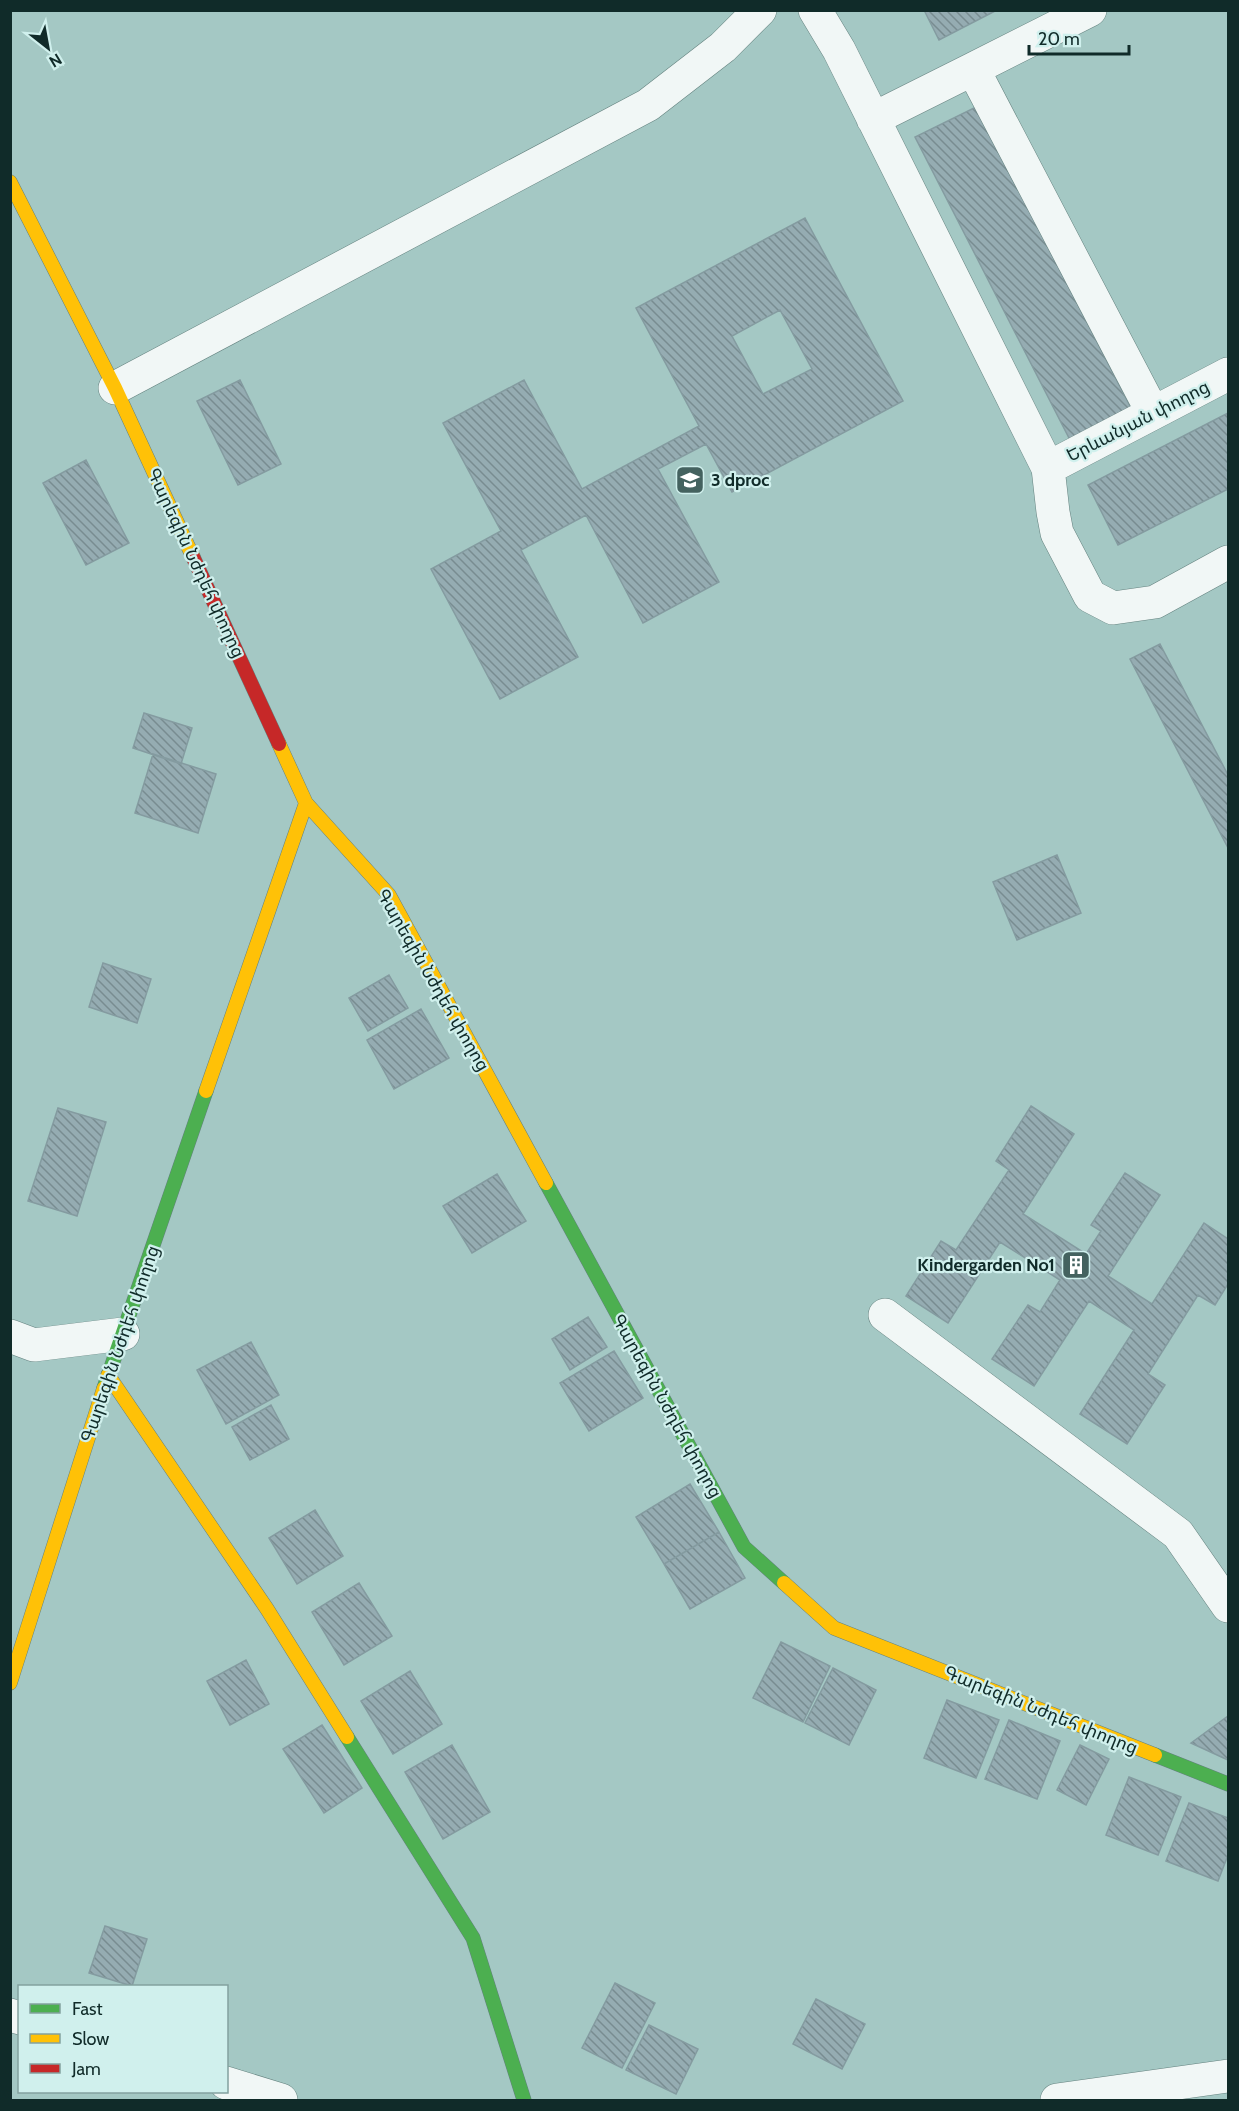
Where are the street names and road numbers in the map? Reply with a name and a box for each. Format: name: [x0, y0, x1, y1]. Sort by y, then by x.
street label: Երևանյան փողոց: [1063, 375, 1213, 467]
street label: Գարեգին Նժդեհ փողոց: [142, 465, 250, 661]
street label: Գարեգին Նժդեհ փողոց: [372, 885, 494, 1075]
street label: Գարեգին Նժդեհ փողոց: [76, 1243, 164, 1445]
street label: Գարեգին Նժդեհ փողոց: [607, 1310, 727, 1502]
street label: Գարեգին Նժդեհ փողոց: [941, 1661, 1141, 1759]

